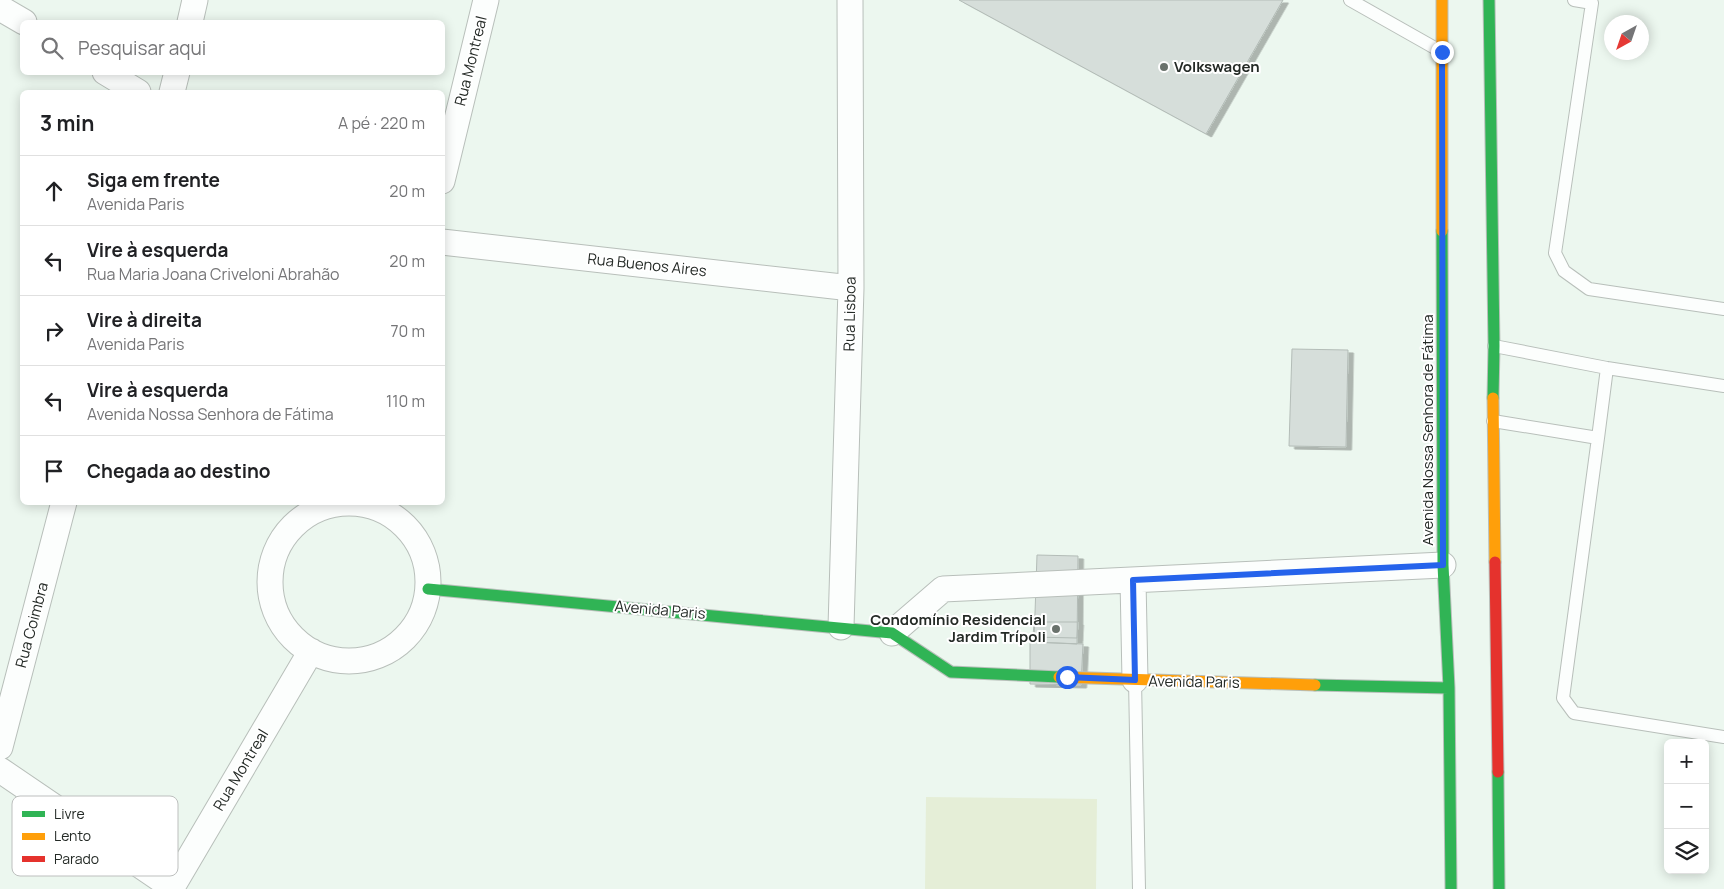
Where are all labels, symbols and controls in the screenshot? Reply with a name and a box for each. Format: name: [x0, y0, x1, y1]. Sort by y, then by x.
street label: Rua Montreal: [449, 14, 492, 108]
north arrow: [1604, 15, 1649, 60]
search box: [20, 20, 445, 75]
icon: search: [38, 34, 66, 62]
text: Pesquisar aqui: [78, 35, 206, 61]
route end: [1431, 41, 1454, 64]
place label: Volkswagen: [1174, 56, 1260, 77]
marker: Volkswagen: [1158, 61, 1170, 73]
text: 3 min: [40, 109, 94, 137]
text: A pé · 220 m: [338, 112, 425, 134]
text: Siga em frente: [87, 167, 220, 193]
icon: ahead: [40, 177, 68, 205]
text: 20 m: [389, 180, 425, 202]
text: Avenida Paris: [87, 193, 184, 215]
text: Vire à esquerda: [87, 237, 228, 263]
icon: left: [40, 247, 68, 275]
street label: Rua Buenos Aires: [586, 248, 708, 281]
text: 20 m: [389, 250, 425, 272]
text: Rua Maria Joana Criveloni Abrahão: [87, 263, 340, 285]
street label: Rua Lisboa: [838, 276, 861, 352]
text: Vire à direita: [87, 307, 202, 333]
street label: Avenida Nossa Senhora de Fátima: [1417, 314, 1438, 546]
icon: right: [40, 317, 68, 345]
text: 70 m: [390, 320, 425, 342]
text: Avenida Paris: [87, 333, 184, 355]
text: Vire à esquerda: [87, 377, 228, 403]
icon: left: [40, 387, 68, 415]
text: 110 m: [386, 390, 425, 412]
text: Avenida Nossa Senhora de Fátima: [87, 403, 334, 425]
icon: arrive: [40, 457, 68, 485]
text: Chegada ao destino: [87, 458, 270, 484]
street label: Rua Coimbra: [10, 580, 53, 670]
street label: Avenida Paris: [614, 595, 707, 624]
place label: Condomínio Residencial Jardim Trípoli: [870, 609, 1046, 647]
marker: Condomínio Residencial Jardim Trípoli: [1050, 623, 1062, 635]
route start: [1056, 666, 1079, 689]
street label: Avenida Paris: [1148, 670, 1240, 693]
street label: Rua Montreal: [208, 725, 273, 814]
map controls: [1664, 739, 1709, 874]
button: +: [1664, 739, 1709, 784]
button: −: [1664, 784, 1709, 829]
legend: [12, 796, 178, 876]
text: Livre: [54, 804, 85, 823]
text: Lento: [54, 826, 91, 845]
button: layers: [1664, 829, 1709, 874]
text: Parado: [54, 849, 99, 868]

